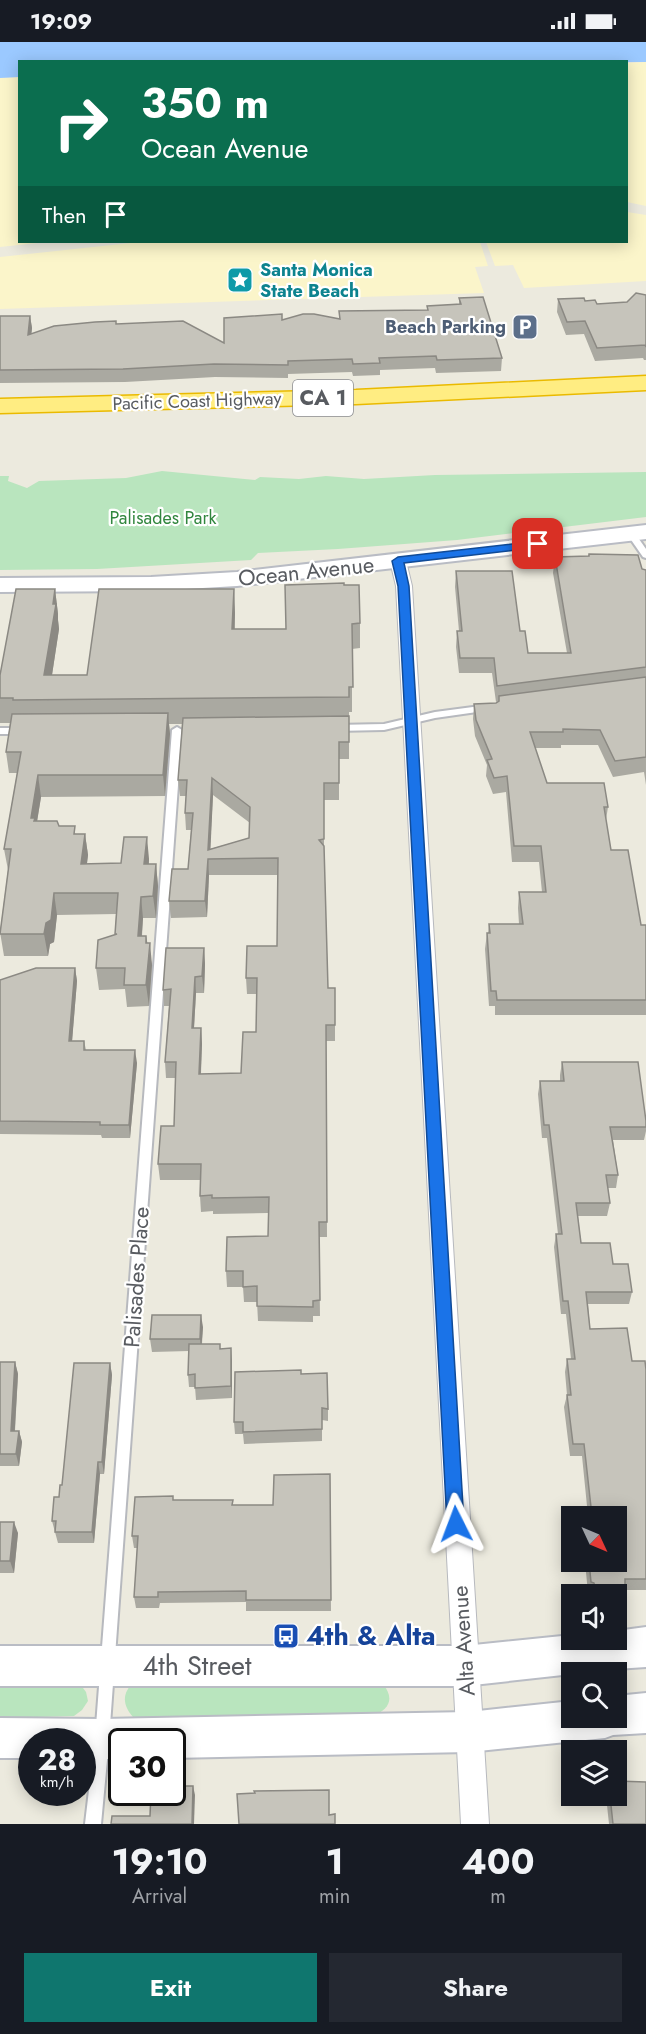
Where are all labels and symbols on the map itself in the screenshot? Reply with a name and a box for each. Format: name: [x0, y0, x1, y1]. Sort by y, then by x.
place label: Santa Monica State Beach: [260, 257, 373, 304]
place icon: Santa Monica State Beach: [225, 265, 255, 295]
parking icon: Beach Parking: [510, 312, 540, 342]
place label: Beach Parking: [385, 314, 506, 340]
road number: CA 1: [293, 380, 353, 416]
street label: Pacific Coast Highway: [112, 385, 282, 417]
park label: Palisades Park: [110, 505, 217, 531]
pin: [512, 518, 563, 569]
street label: Ocean Avenue: [236, 548, 376, 594]
street label: Palisades Place: [115, 1206, 157, 1348]
position arrow: [424, 1492, 488, 1556]
north arrow: [561, 1506, 627, 1572]
street label: Alta Avenue: [443, 1585, 483, 1697]
place label: 4th & Alta: [306, 1616, 436, 1655]
bus stop icon: 4th & Alta: [271, 1621, 301, 1651]
street label: 4th Street: [143, 1646, 252, 1685]
speed limit sign: 30: [108, 1728, 186, 1806]

